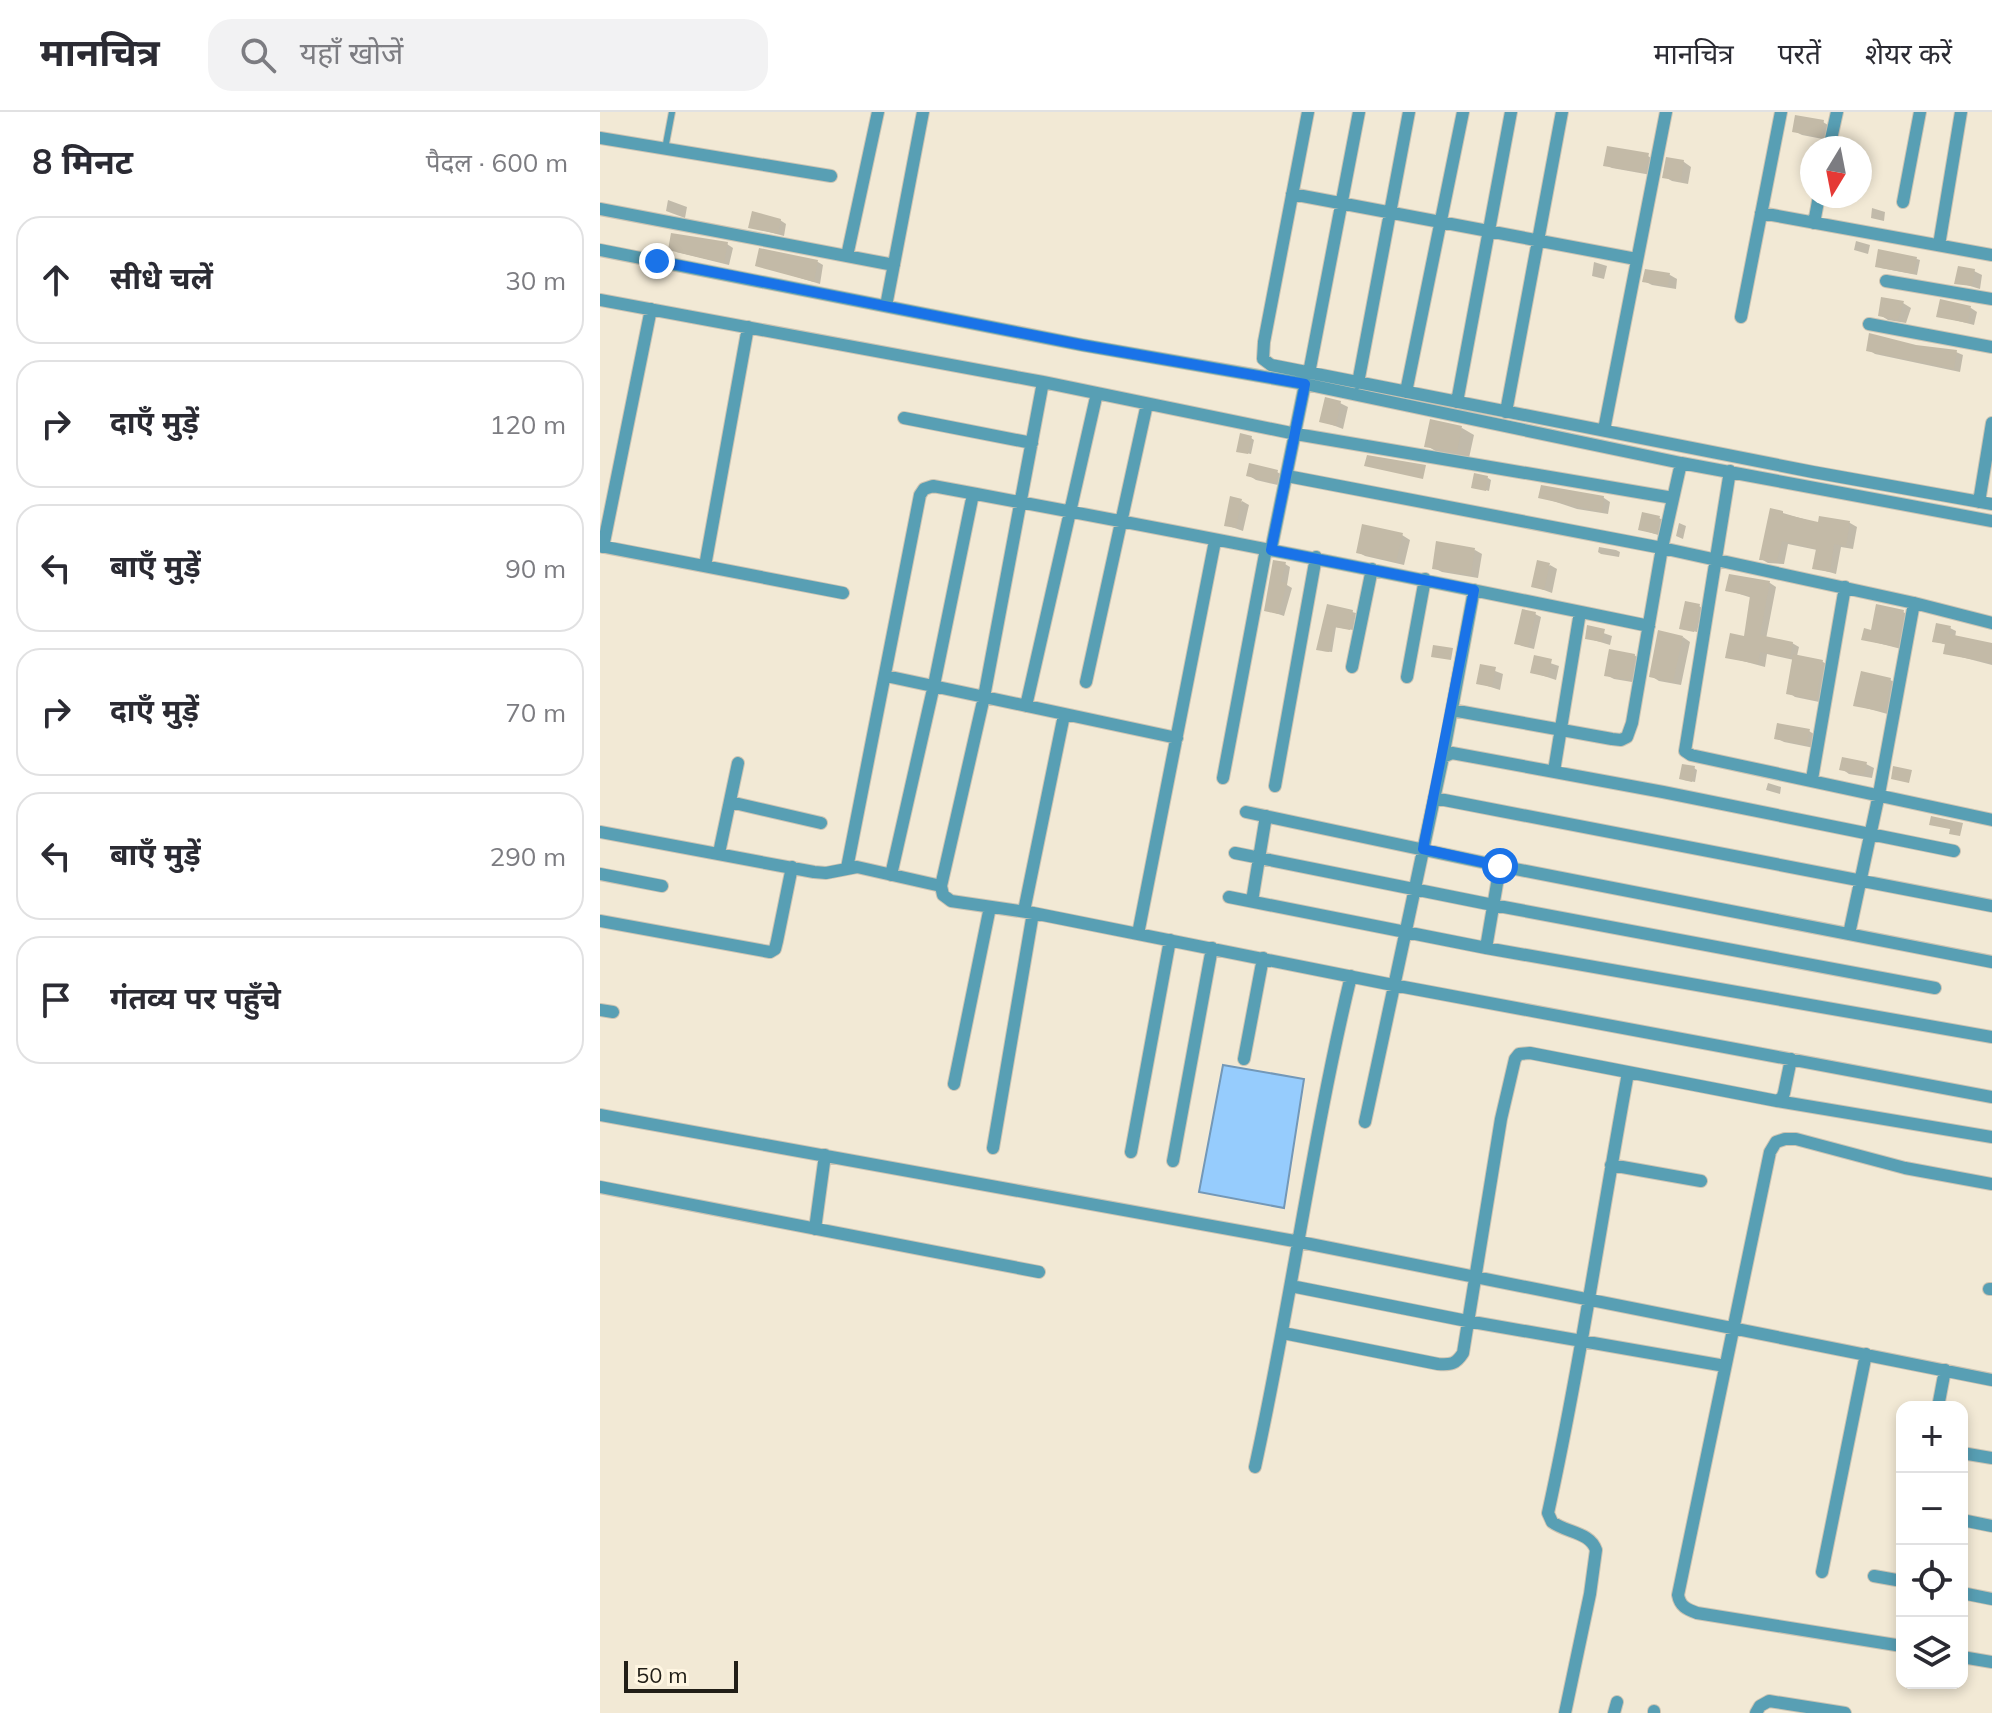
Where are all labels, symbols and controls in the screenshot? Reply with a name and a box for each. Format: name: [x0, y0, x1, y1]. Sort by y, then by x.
search box: [208, 19, 768, 91]
text: मानचित्र: [40, 28, 160, 76]
icon: search: [236, 33, 280, 77]
text: यहाँ खोजें: [300, 34, 403, 72]
text: मानचित्र: [1654, 36, 1734, 71]
text: परतें: [1778, 36, 1821, 71]
text: शेयर करें: [1865, 36, 1952, 71]
north arrow: [1800, 136, 1872, 208]
text: 8 मिनट: [32, 140, 133, 183]
text: पैदल · 600 m: [426, 146, 568, 179]
route end: [639, 243, 675, 279]
icon: ahead: [34, 258, 78, 302]
text: सीधे चलें: [110, 259, 213, 297]
text: 30 m: [505, 264, 566, 297]
icon: right: [34, 402, 78, 446]
text: दाएँ मुड़ें: [110, 403, 199, 441]
text: 120 m: [490, 408, 566, 441]
icon: left: [34, 546, 78, 590]
text: बाएँ मुड़ें: [110, 547, 200, 585]
text: 90 m: [505, 552, 566, 585]
icon: right: [34, 690, 78, 734]
text: दाएँ मुड़ें: [110, 691, 199, 729]
text: 70 m: [505, 696, 566, 729]
icon: left: [34, 834, 78, 878]
text: बाएँ मुड़ें: [110, 835, 200, 873]
text: 290 m: [490, 840, 566, 873]
route start: [1482, 848, 1518, 884]
icon: arrive: [34, 978, 78, 1022]
text: गंतव्य पर पहुँचे: [110, 979, 281, 1017]
map controls: [1896, 1401, 1968, 1689]
button: +: [1896, 1401, 1968, 1473]
button: −: [1896, 1473, 1968, 1545]
button: locate: [1896, 1545, 1968, 1617]
button: layers: [1896, 1617, 1968, 1689]
scale bar: [624, 1657, 738, 1693]
text: 50 m: [636, 1661, 687, 1689]

